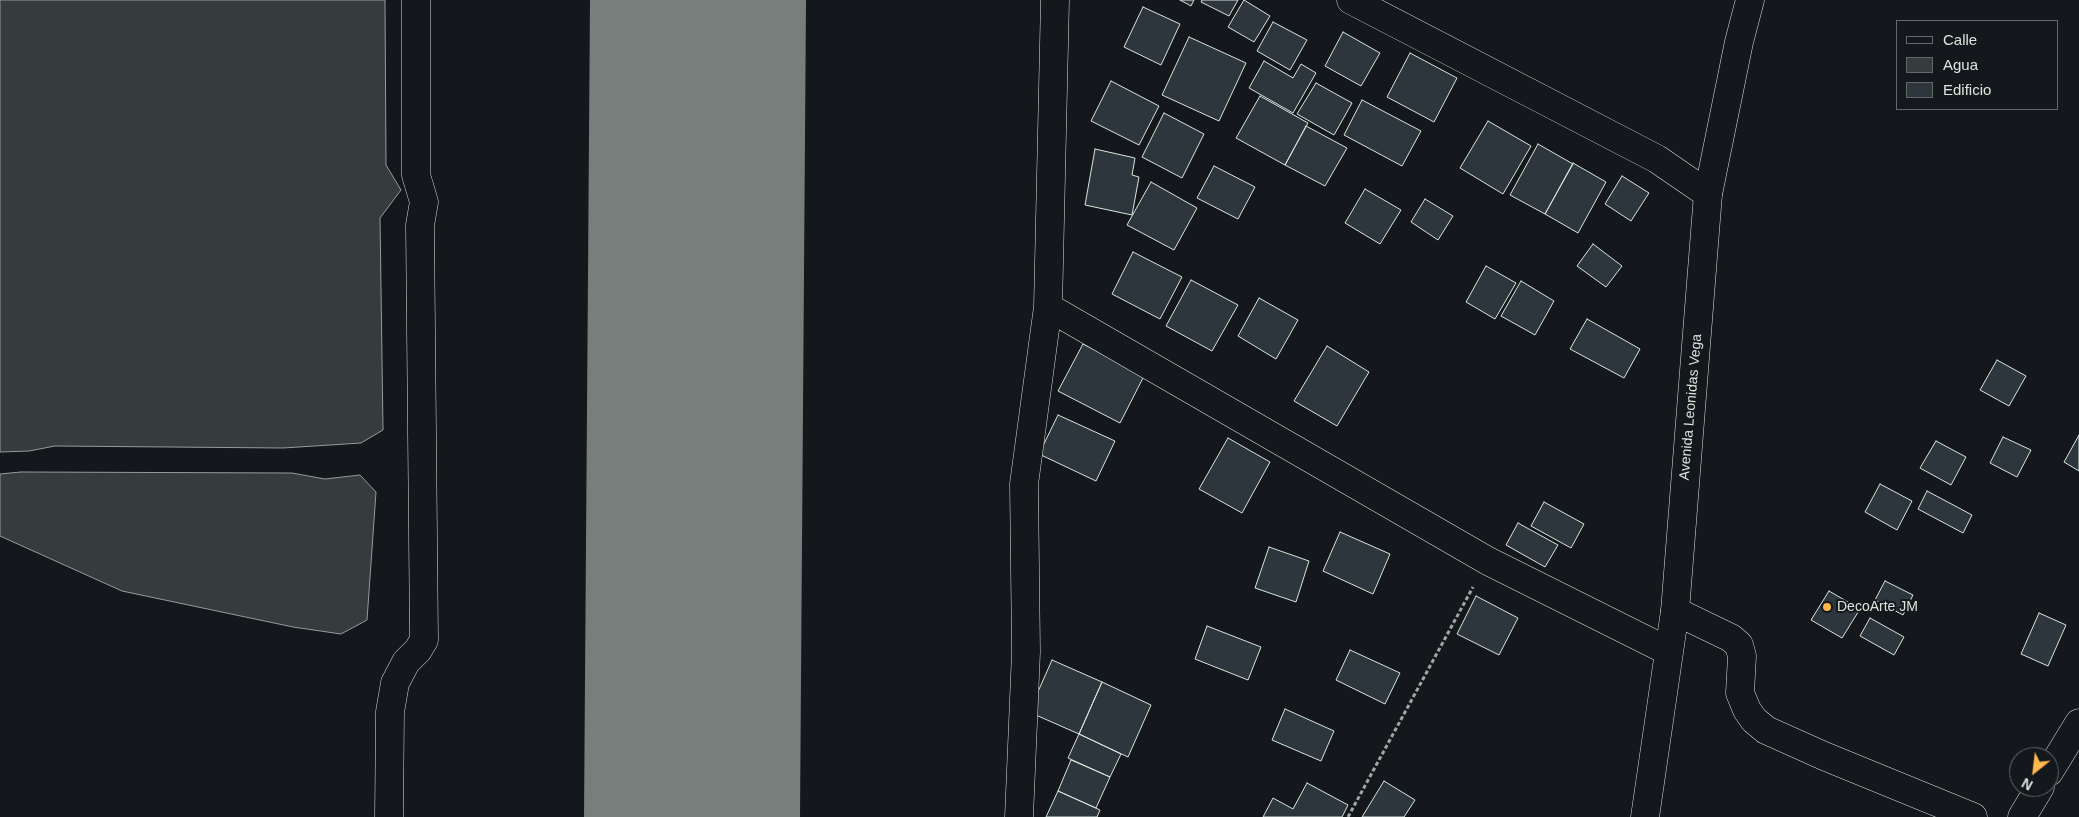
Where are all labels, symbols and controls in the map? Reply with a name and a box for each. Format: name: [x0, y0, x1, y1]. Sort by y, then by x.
legend: [1896, 20, 2059, 110]
text: Calle: [1943, 31, 1977, 48]
text: Agua: [1943, 56, 1978, 73]
text: Edificio: [1943, 81, 1991, 98]
street label: Avenida Leonidas Vega: [1676, 333, 1706, 481]
place label: DecoArte JM: [1837, 599, 1918, 615]
marker: DecoArte JM: [1821, 601, 1833, 613]
north arrow: [2009, 747, 2059, 797]
text: N: [2019, 775, 2036, 794]

